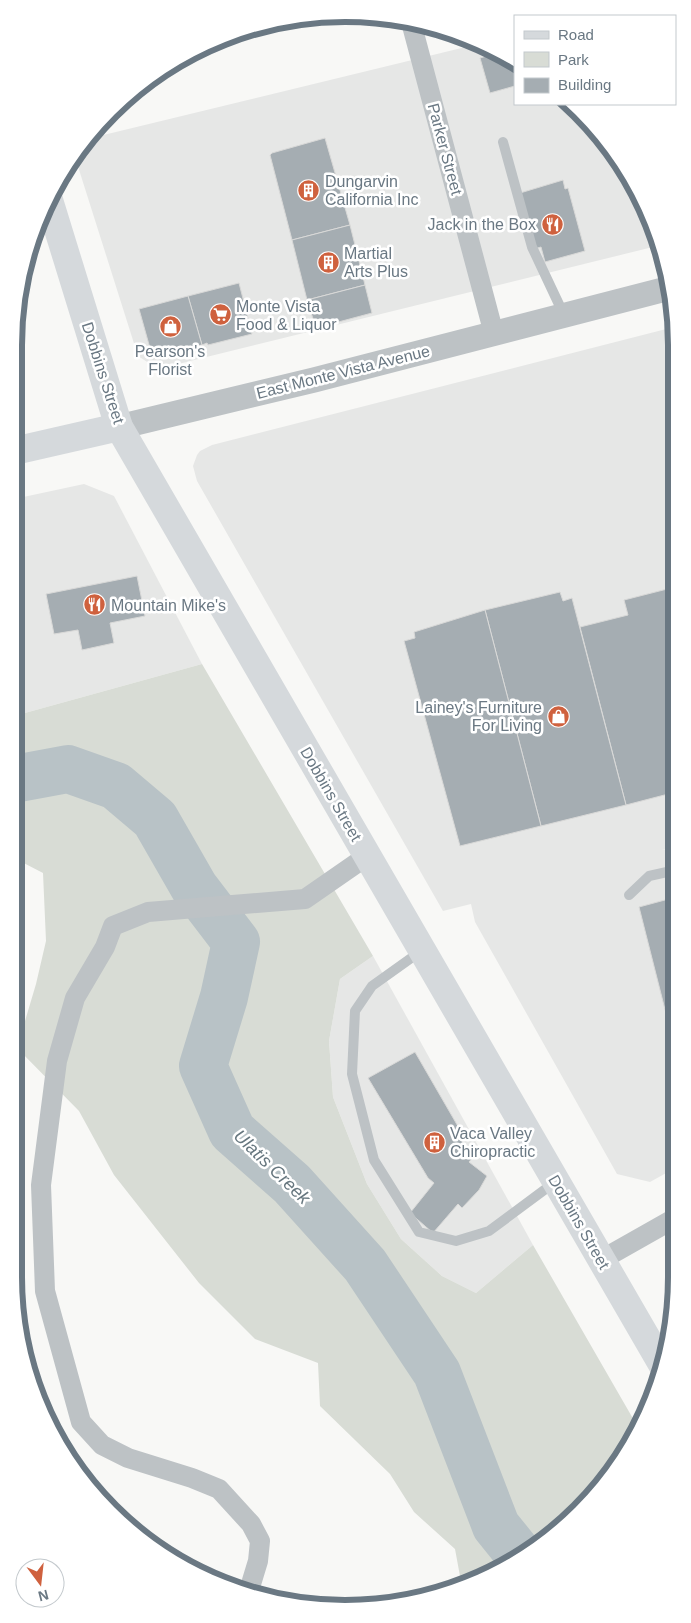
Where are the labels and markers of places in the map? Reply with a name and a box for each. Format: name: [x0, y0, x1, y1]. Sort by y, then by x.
place label: Dungarvin California Inc: [325, 173, 418, 208]
building icon: Dungarvin California Inc: [297, 178, 321, 202]
restaurant icon: Jack in the Box: [540, 212, 564, 236]
place label: Jack in the Box: [428, 216, 536, 233]
place label: Martial Arts Plus: [344, 245, 408, 280]
building icon: Martial Arts Plus: [316, 250, 340, 274]
place label: Monte Vista Food & Liquor: [236, 298, 337, 333]
supermarket icon: Monte Vista Food & Liquor: [208, 303, 232, 327]
shop icon: Pearson's Florist: [158, 315, 182, 339]
place label: Pearson's Florist: [135, 343, 205, 378]
restaurant icon: Mountain Mike's: [83, 593, 107, 617]
place label: Mountain Mike's: [111, 597, 226, 614]
place label: Lainey's Furniture For Living: [415, 699, 542, 734]
shop icon: Lainey's Furniture For Living: [546, 704, 570, 728]
place label: Vaca Valley Chiropractic: [450, 1125, 535, 1160]
building icon: Vaca Valley Chiropractic: [422, 1130, 446, 1154]

